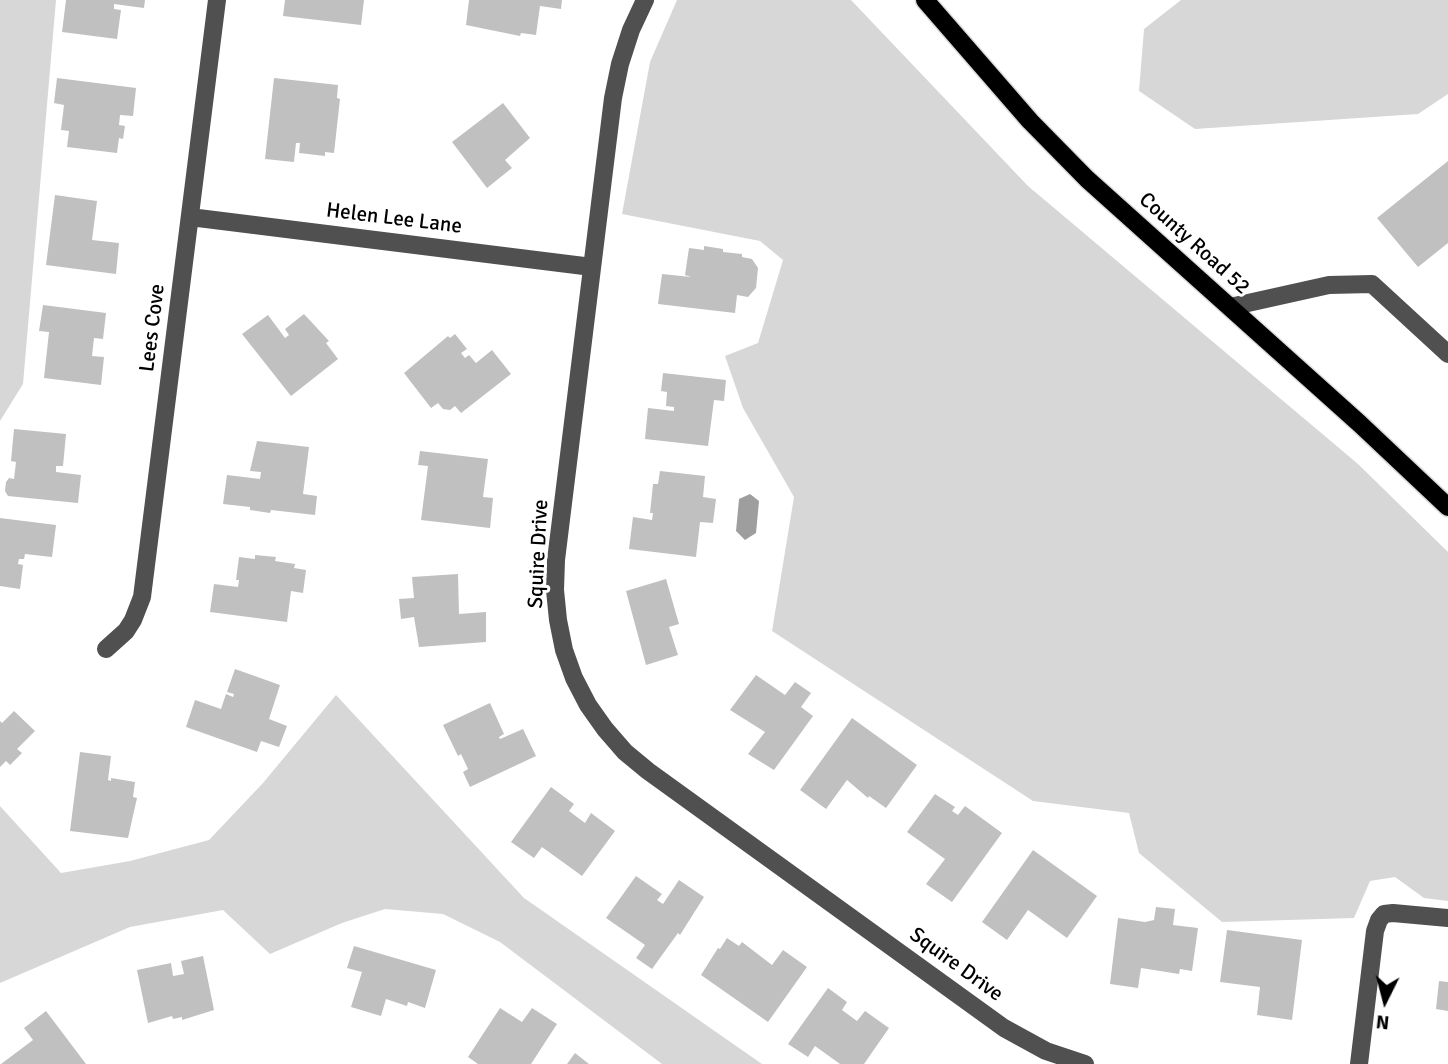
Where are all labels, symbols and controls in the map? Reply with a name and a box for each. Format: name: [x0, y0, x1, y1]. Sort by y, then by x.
street label: County Road 52: [1133, 188, 1255, 300]
street label: Helen Lee Lane: [325, 198, 463, 240]
street label: Lees Cove: [135, 283, 171, 373]
street label: Squire Drive: [524, 499, 554, 609]
street label: Squire Drive: [904, 923, 1008, 1007]
north arrow: [1350, 966, 1420, 1036]
text: N: [1375, 1009, 1391, 1035]

